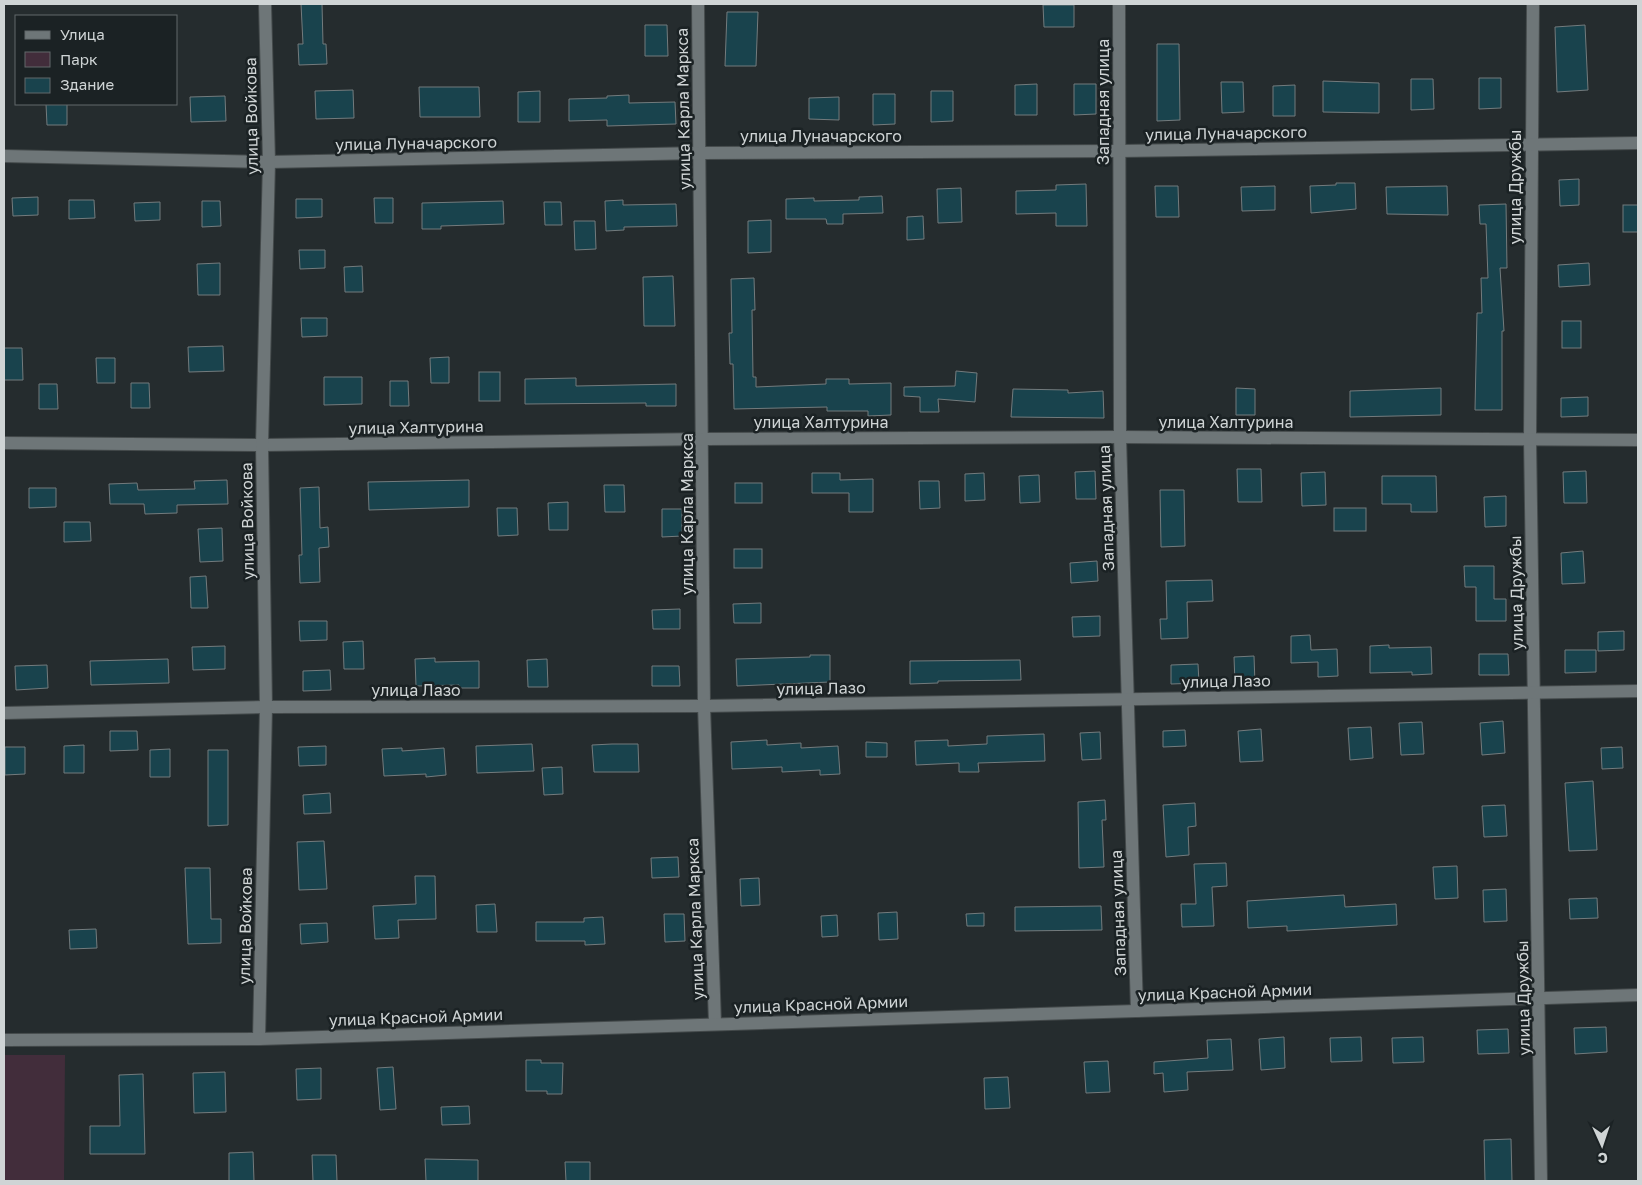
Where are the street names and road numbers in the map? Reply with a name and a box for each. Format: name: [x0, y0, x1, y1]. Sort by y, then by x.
street label: улица Карла Маркса: [672, 28, 694, 190]
street label: Западная улица: [1093, 39, 1113, 165]
street label: улица Войкова: [240, 57, 262, 175]
street label: улица Луначарского: [1145, 122, 1307, 144]
street label: улица Луначарского: [740, 126, 902, 146]
street label: улица Дружбы: [1505, 129, 1525, 245]
street label: улица Луначарского: [335, 132, 497, 154]
street label: улица Халтурина: [753, 412, 889, 432]
street label: улица Халтурина: [1158, 412, 1294, 432]
street label: улица Халтурина: [348, 416, 484, 438]
street label: улица Карла Маркса: [677, 433, 697, 595]
street label: Западная улица: [1094, 444, 1118, 572]
street label: улица Войкова: [236, 462, 258, 580]
street label: улица Дружбы: [1505, 535, 1527, 651]
street label: улица Лазо: [1181, 670, 1271, 692]
street label: улица Лазо: [776, 677, 866, 699]
street label: улица Лазо: [371, 680, 461, 700]
street label: улица Карла Маркса: [682, 838, 708, 1000]
street label: Западная улица: [1106, 849, 1130, 977]
street label: улица Войкова: [234, 867, 256, 985]
street label: улица Дружбы: [1512, 940, 1534, 1056]
street label: улица Красной Армии: [1138, 979, 1312, 1005]
street label: улица Красной Армии: [734, 991, 908, 1017]
street label: улица Красной Армии: [329, 1004, 503, 1030]

